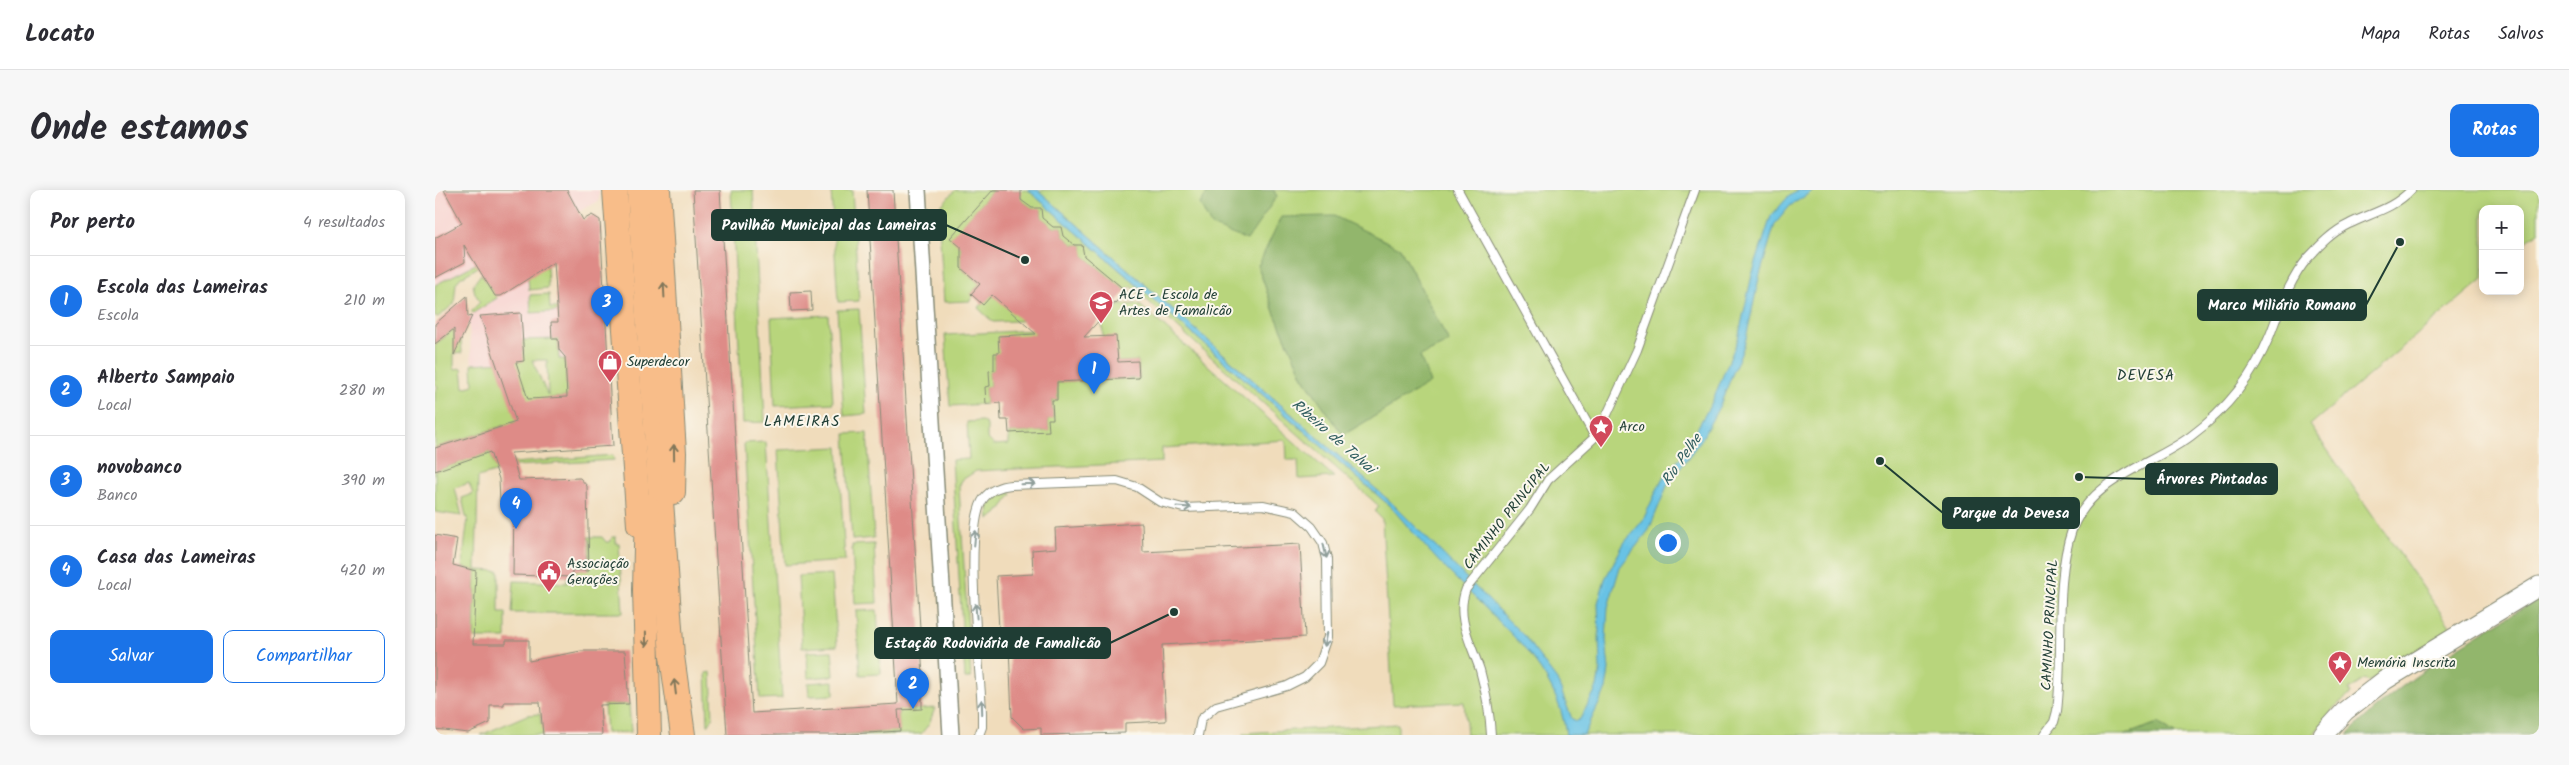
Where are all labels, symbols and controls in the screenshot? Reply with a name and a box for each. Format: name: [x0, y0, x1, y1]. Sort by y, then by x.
text: Locato: [25, 15, 95, 54]
text: Mapa: [2361, 20, 2400, 49]
text: Rotas: [2428, 20, 2470, 49]
text: Salvos: [2498, 20, 2544, 49]
text: Onde estamos: [30, 102, 249, 158]
button: Rotas: [2450, 104, 2539, 157]
map controls: [2479, 205, 2524, 295]
button: +: [2479, 205, 2524, 250]
text: Por perto: [50, 206, 135, 239]
text: 4 resultados: [303, 210, 385, 235]
callout: Pavilhão Municipal das Lameiras: [712, 210, 946, 240]
text: Pavilhão Municipal das Lameiras: [722, 214, 936, 238]
button: −: [2479, 250, 2524, 295]
text: Escola das Lameiras: [97, 273, 268, 303]
one-way arrow: [660, 282, 669, 298]
place label: ACE - Escola de Artes de Famalicão: [1119, 284, 1232, 322]
pin: 3: [591, 286, 623, 327]
text: 1: [64, 288, 68, 313]
text: 210 m: [344, 288, 385, 313]
school or university icon: ACE - Escola de Artes de Famalicão: [1088, 290, 1114, 324]
callout: Marco Miliário Romano: [2198, 290, 2366, 320]
text: Marco Miliário Romano: [2208, 294, 2356, 318]
text: Escola: [97, 303, 139, 328]
shop icon: Superdecor: [597, 349, 623, 383]
place label: Superdecor: [627, 351, 691, 373]
pin: 1: [1078, 353, 1110, 394]
text: Alberto Sampaio: [97, 363, 235, 393]
district label: DEVESA: [2117, 364, 2175, 388]
text: 2: [61, 378, 71, 403]
text: 280 m: [339, 378, 385, 403]
text: Local: [97, 393, 132, 418]
water label: Ribeiro de Talvai: [1286, 394, 1383, 482]
district label: LAMEIRAS: [764, 410, 840, 434]
place icon: Arco: [1588, 414, 1614, 448]
place label: Arco: [1619, 416, 1645, 438]
water label: Rio Pelhe: [1655, 428, 1709, 491]
one-way arrow: [669, 444, 678, 460]
text: novobanco: [97, 453, 182, 483]
street label: CAMINHO PRINCIPAL: [1458, 457, 1556, 575]
callout: Árvores Pintadas: [2146, 464, 2277, 494]
text: 3: [62, 468, 70, 493]
text: 390 m: [341, 468, 385, 493]
text: Árvores Pintadas: [2156, 468, 2268, 492]
one-way arrow: [1020, 479, 1036, 488]
text: Banco: [97, 483, 138, 508]
pin: 4: [500, 488, 532, 529]
callout: Parque da Devesa: [1943, 498, 2079, 528]
one-way arrow: [1176, 502, 1192, 511]
text: Parque da Devesa: [1953, 502, 2070, 526]
one-way arrow: [970, 530, 980, 546]
your location: [1655, 530, 1681, 556]
text: Casa das Lameiras: [97, 543, 256, 573]
one-way arrow: [1321, 543, 1330, 559]
place label: Associação Gerações: [567, 553, 629, 591]
text: 4: [62, 558, 70, 583]
text: 420 m: [340, 558, 385, 583]
public building icon: Associação Gerações: [536, 559, 562, 593]
street label: CAMINHO PRINCIPAL: [2036, 559, 2064, 691]
text: Local: [97, 573, 132, 598]
one-way arrow: [971, 604, 980, 620]
callout: Estação Rodoviária de Famalicão: [875, 628, 1110, 658]
button: Salvar: [50, 630, 213, 683]
button: Compartilhar: [223, 630, 385, 683]
one-way arrow: [641, 630, 651, 646]
one-way arrow: [1321, 630, 1331, 646]
text: Estação Rodoviária de Famalicão: [885, 632, 1101, 656]
place icon: Memória Inscrita: [2327, 650, 2353, 684]
place label: Memória Inscrita: [2357, 652, 2456, 674]
pin: 2: [897, 668, 929, 709]
one-way arrow: [670, 679, 680, 695]
one-way arrow: [977, 699, 987, 715]

